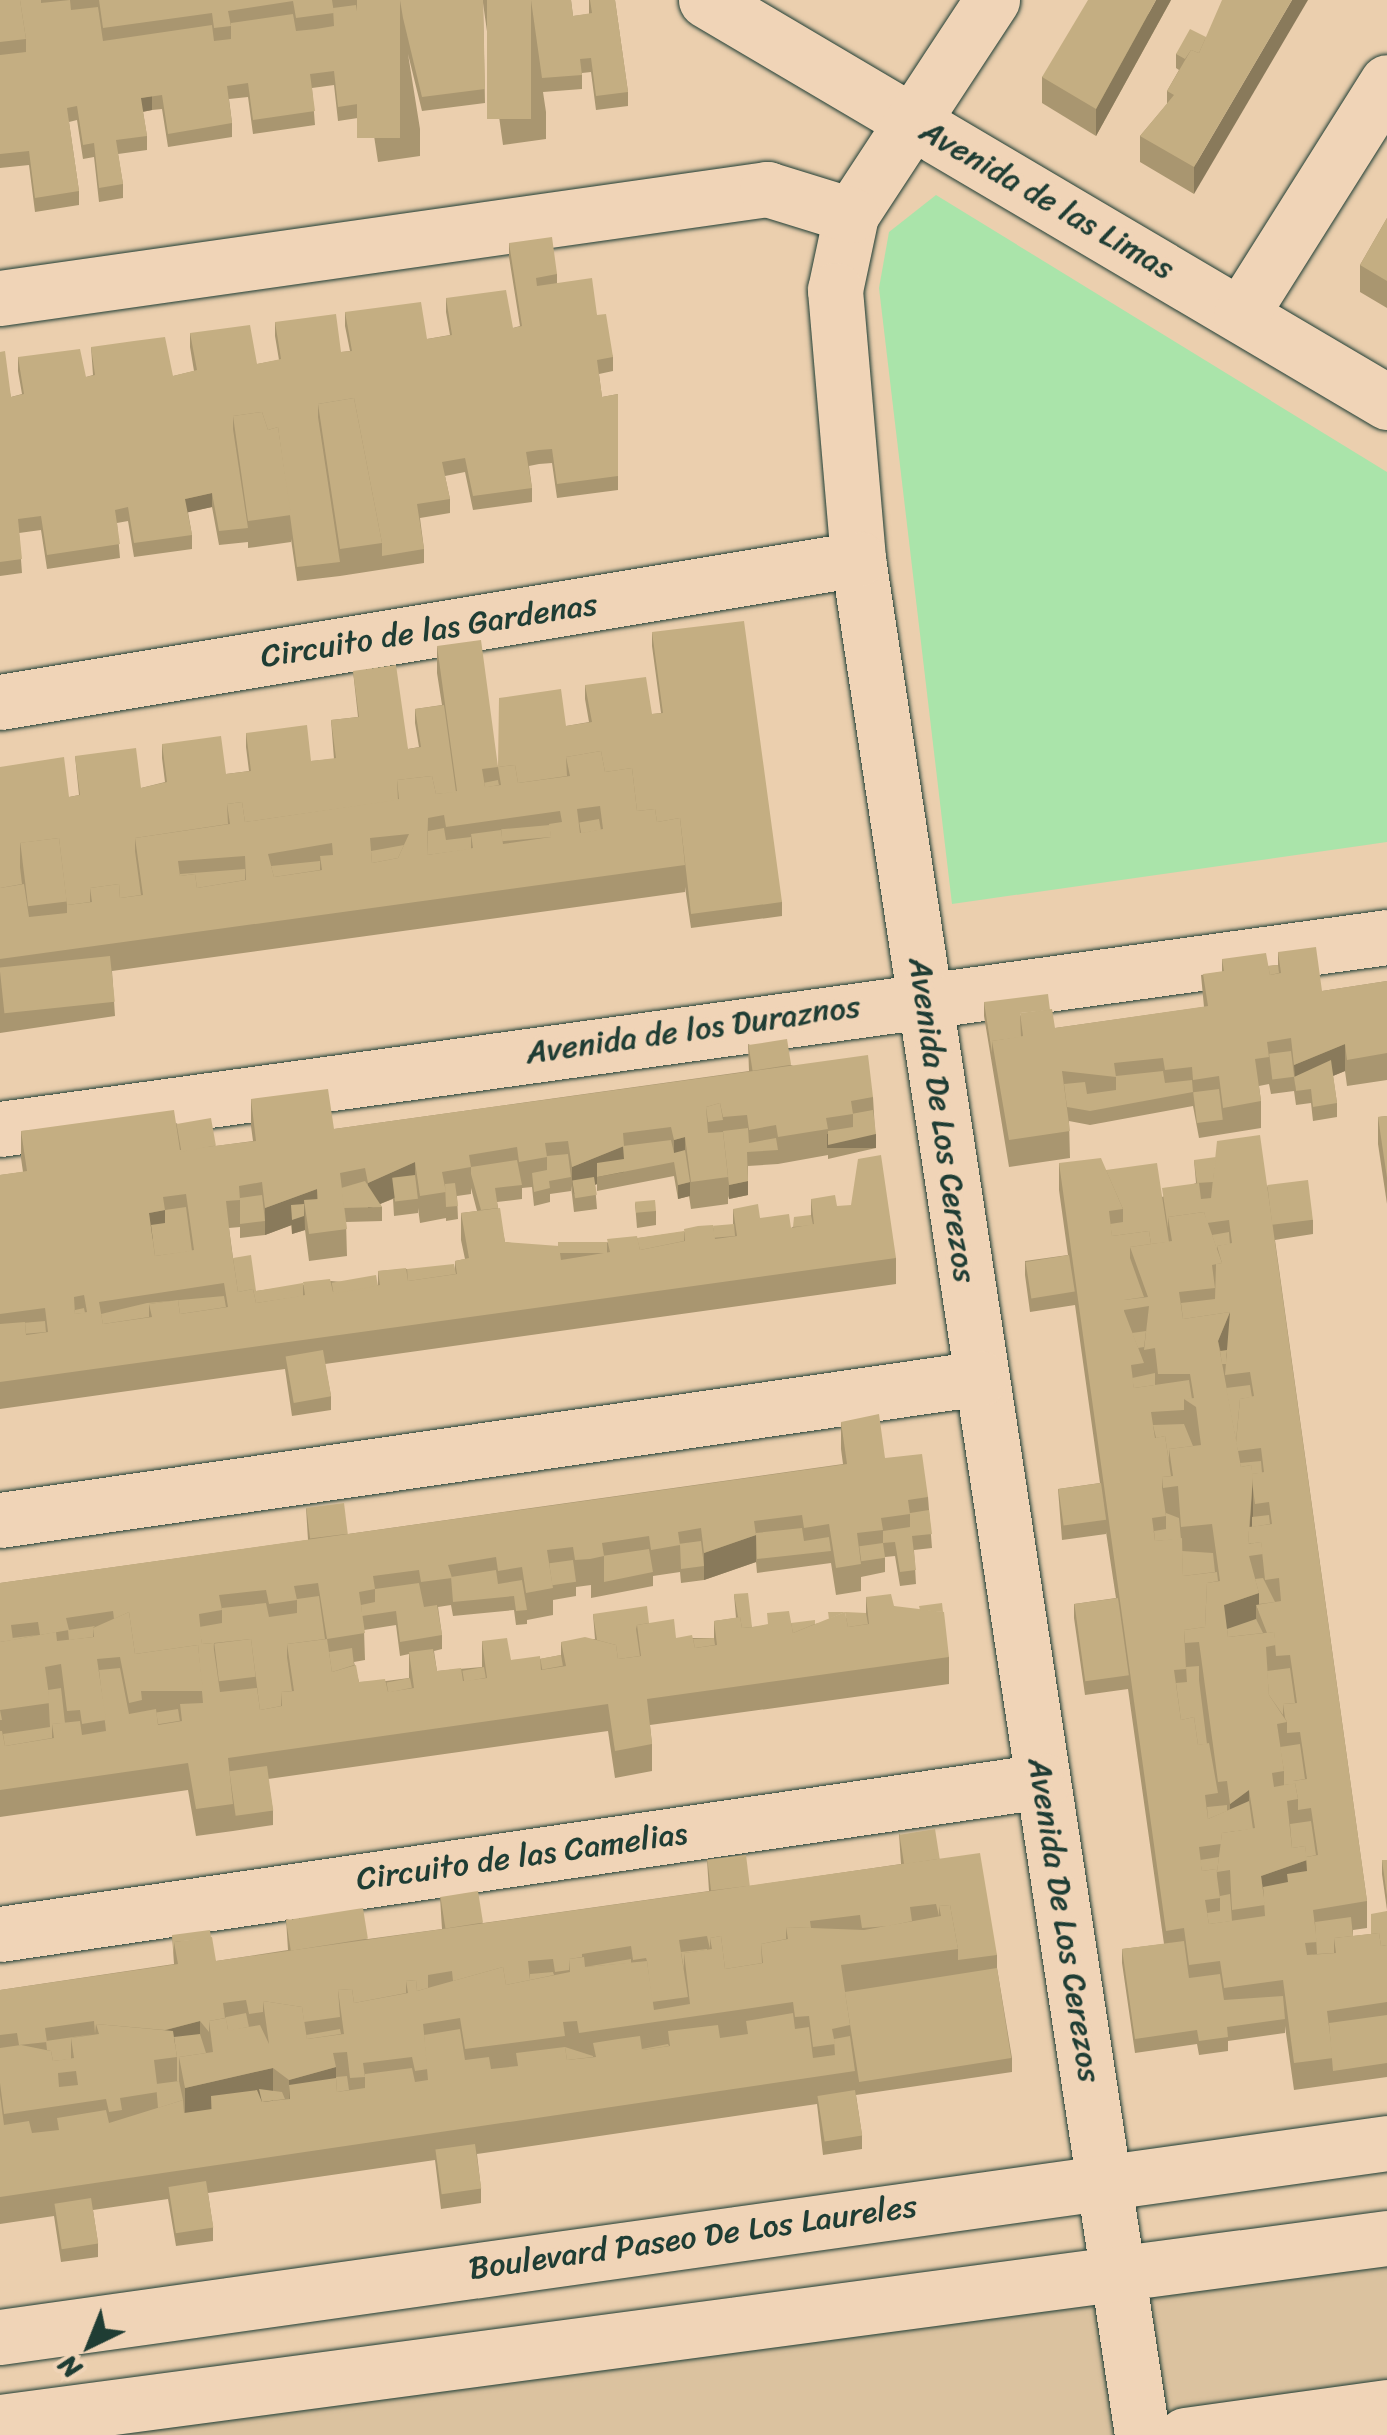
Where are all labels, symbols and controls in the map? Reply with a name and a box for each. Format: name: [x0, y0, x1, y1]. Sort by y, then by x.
street label: Avenida de las Limas: [912, 111, 1182, 289]
street label: Circuito de las Gardenas: [257, 585, 601, 677]
street label: Avenida De Los Cerezos: [900, 955, 984, 1285]
street label: Avenida de los Duraznos: [523, 987, 863, 1073]
street label: Avenida De Los Cerezos: [1019, 1755, 1109, 2085]
street label: Circuito de las Camelias: [353, 1815, 691, 1899]
street label: Boulevard Paseo De Los Laureles: [467, 2188, 919, 2288]
north arrow: [40, 2295, 140, 2395]
text: N: [45, 2343, 93, 2392]

